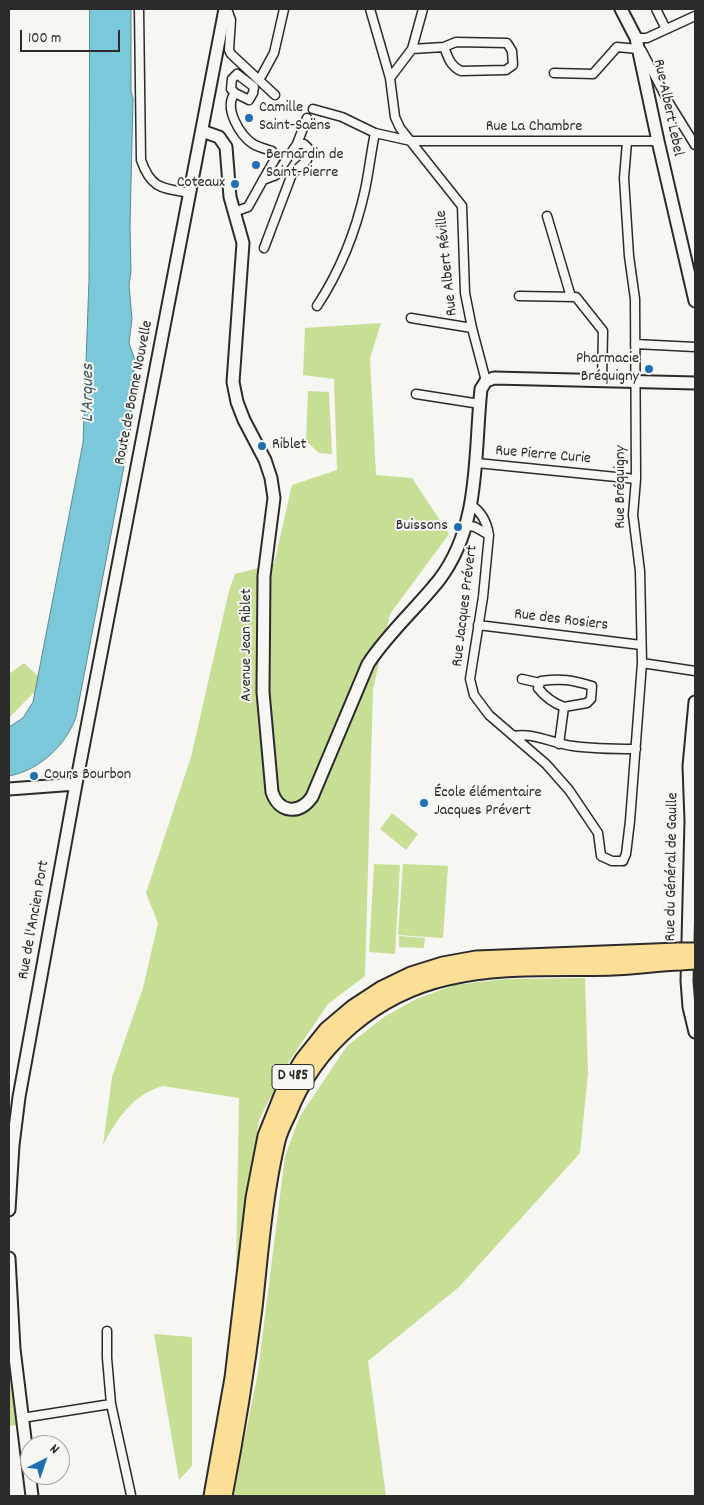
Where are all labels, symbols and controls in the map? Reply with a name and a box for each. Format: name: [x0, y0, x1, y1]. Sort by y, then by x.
scale bar: [22, 20, 122, 52]
text: 100 m: [28, 28, 61, 50]
street label: Rue Albert Lebel: [647, 58, 687, 158]
place label: Camille Saint-Saëns: [259, 99, 331, 137]
marker: Camille Saint-Saëns: [243, 112, 255, 124]
street label: Rue La Chambre: [486, 118, 582, 138]
place label: Bernardin de Saint-Pierre: [266, 146, 343, 184]
marker: Bernardin de Saint-Pierre: [250, 159, 262, 171]
place label: Coteaux: [177, 174, 225, 194]
marker: Coteaux: [229, 178, 241, 190]
street label: Rue Albert Réville: [433, 209, 463, 317]
street label: Route de Bonne Nouvelle: [112, 319, 158, 467]
place label: Pharmacie Bréquigny: [576, 350, 639, 388]
marker: Pharmacie Bréquigny: [643, 363, 655, 375]
water label: L'Arques: [79, 364, 101, 422]
place label: Riblet: [272, 436, 306, 456]
marker: Riblet: [256, 440, 268, 452]
street label: Rue Pierre Curie: [494, 442, 592, 470]
street label: Rue Bréquigny: [612, 445, 632, 529]
place label: Buissons: [396, 517, 448, 537]
marker: Buissons: [452, 521, 464, 533]
street label: Rue Jacques Prévert: [449, 544, 483, 668]
street label: Avenue Jean Riblet: [238, 588, 258, 702]
street label: Rue des Rosiers: [513, 606, 609, 636]
place label: Cours Bourbon: [44, 766, 131, 786]
marker: Cours Bourbon: [28, 770, 40, 782]
place label: École élémentaire Jacques Prévert: [434, 784, 542, 822]
street label: Rue du Général de Gaulle: [662, 792, 684, 942]
marker: École élémentaire Jacques Prévert: [418, 797, 430, 809]
street label: Rue de l'Ancien Port: [15, 859, 55, 981]
road number: D 485: [272, 1064, 314, 1090]
north arrow: [20, 1435, 70, 1485]
text: N: [45, 1440, 63, 1459]

